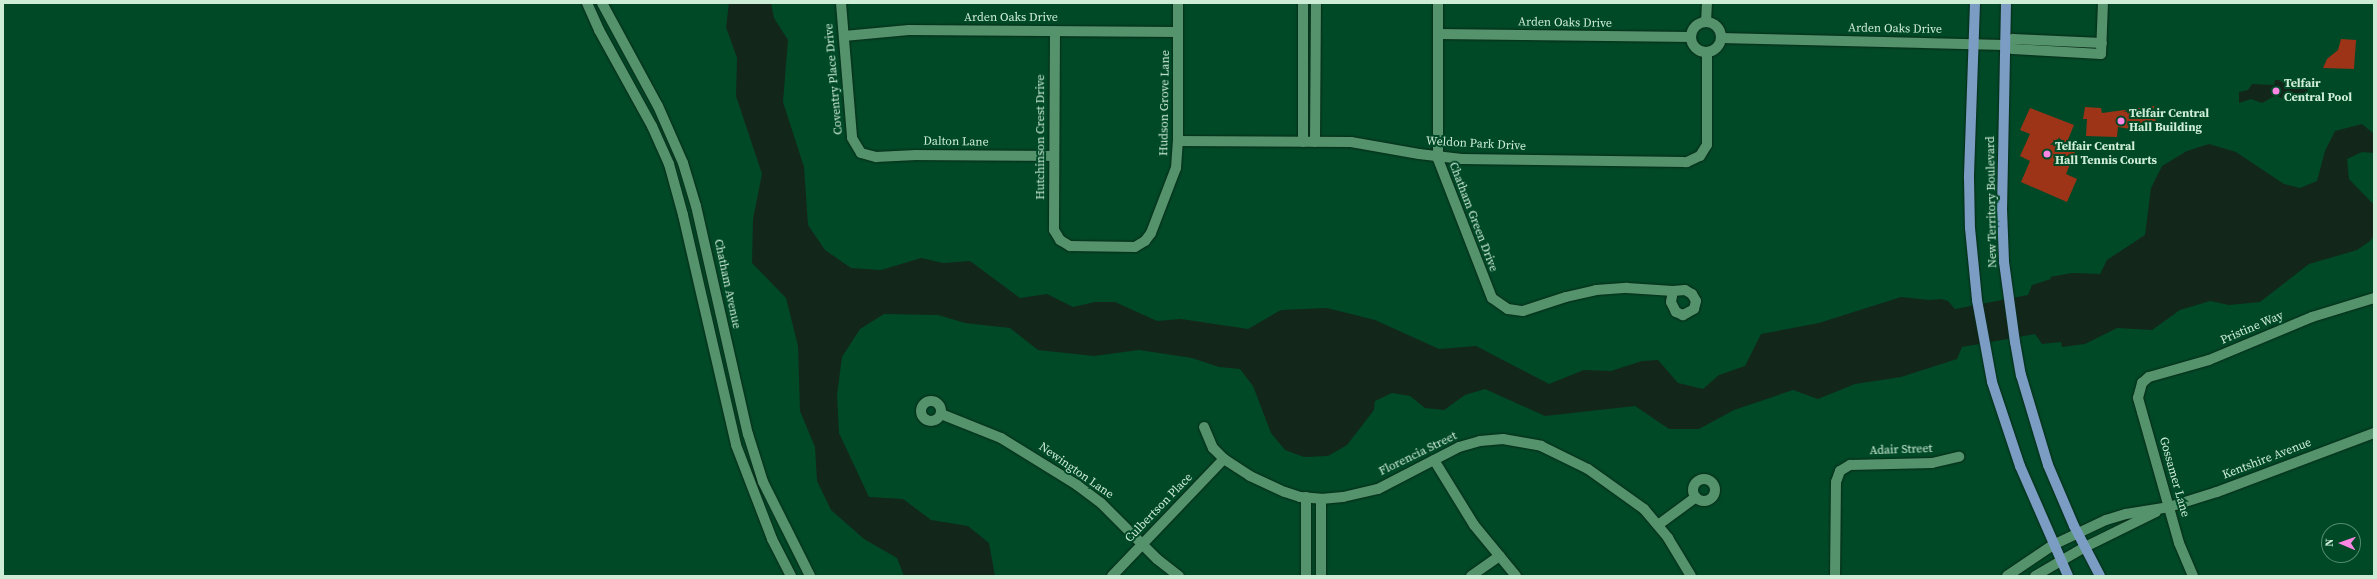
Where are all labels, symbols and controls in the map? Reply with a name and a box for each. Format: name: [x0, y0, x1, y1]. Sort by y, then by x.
street label: Arden Oaks Drive: [964, 11, 1058, 25]
street label: Arden Oaks Drive: [1518, 15, 1612, 31]
street label: Arden Oaks Drive: [1848, 21, 1942, 37]
street label: Coventry Place Drive: [822, 23, 846, 135]
street label: Hudson Grove Lane: [1157, 50, 1173, 156]
street label: Hutchinson Crest Drive: [1034, 74, 1048, 200]
place label: Telfair Central Pool: [2284, 77, 2352, 105]
marker: Telfair Central Pool: [2271, 86, 2281, 96]
place label: Telfair Central Hall Building: [2129, 107, 2209, 135]
marker: Telfair Central Hall Building: [2116, 116, 2126, 126]
street label: Dalton Lane: [923, 134, 989, 150]
street label: Weldon Park Drive: [1426, 134, 1526, 154]
street label: New Territory Boulevard: [1984, 136, 2000, 268]
place label: Telfair Central Hall Tennis Courts: [2055, 140, 2157, 168]
marker: Telfair Central Hall Tennis Courts: [2042, 149, 2052, 159]
street label: Chatham Green Drive: [1445, 160, 1501, 274]
street label: Chatham Avenue: [710, 238, 744, 330]
street label: Pristine Way: [2218, 308, 2286, 348]
street label: Florencia Street: [1377, 429, 1459, 479]
street label: Gossamer Lane: [2156, 435, 2192, 519]
street label: Kentshire Avenue: [2220, 435, 2314, 483]
street label: Newington Lane: [1036, 440, 1116, 502]
street label: Adair Street: [1869, 442, 1933, 458]
street label: Culbertson Place: [1122, 470, 1196, 546]
north arrow: [2321, 523, 2361, 563]
text: N: [2322, 538, 2337, 547]

